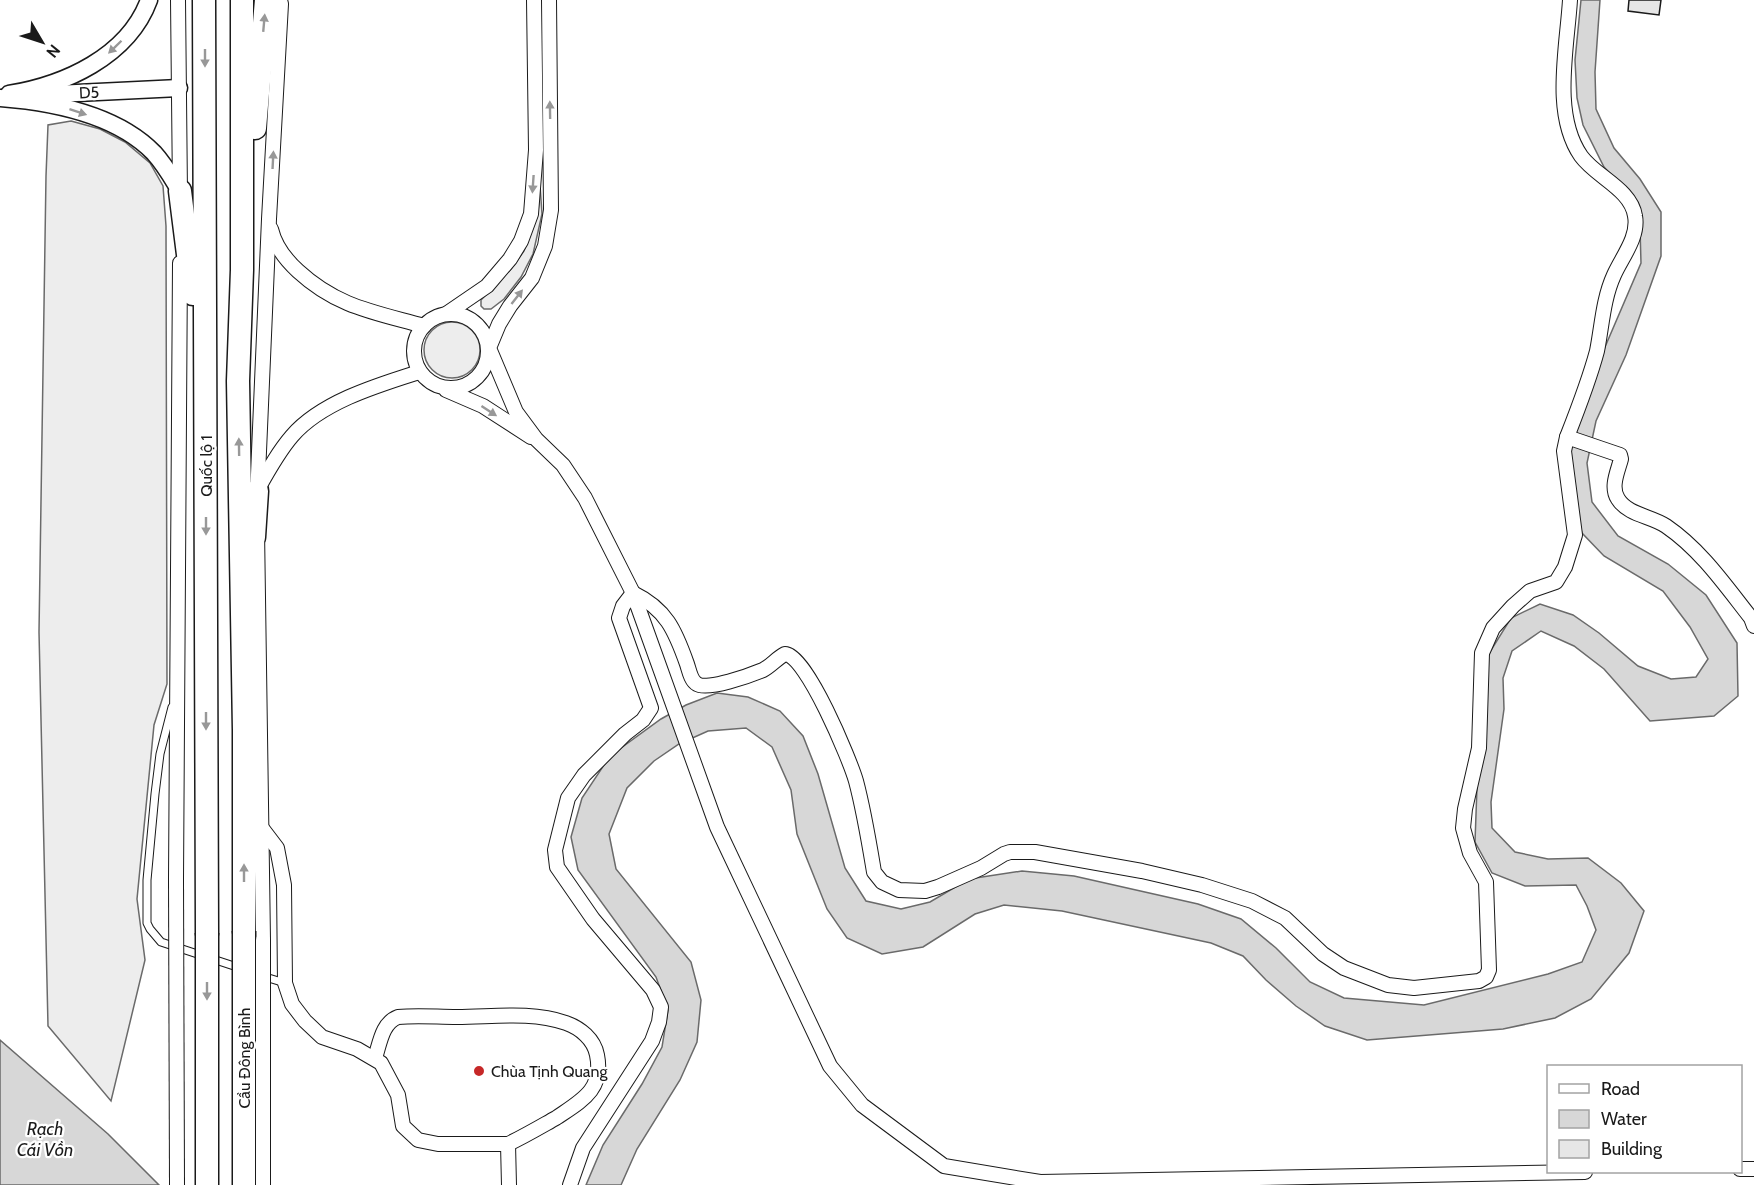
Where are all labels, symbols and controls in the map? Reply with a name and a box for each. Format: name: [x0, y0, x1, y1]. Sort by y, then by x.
north arrow: [12, 12, 72, 72]
one-way arrow: [259, 14, 269, 33]
one-way arrow: [107, 40, 122, 54]
text: N: [42, 41, 64, 61]
one-way arrow: [200, 49, 210, 68]
street label: D5: [78, 82, 100, 103]
one-way arrow: [545, 101, 554, 120]
one-way arrow: [69, 108, 87, 117]
one-way arrow: [268, 151, 277, 170]
one-way arrow: [528, 175, 538, 194]
one-way arrow: [511, 289, 524, 305]
one-way arrow: [480, 405, 496, 417]
street label: Quốc lộ 1: [197, 435, 216, 497]
one-way arrow: [234, 437, 244, 456]
one-way arrow: [201, 517, 211, 536]
one-way arrow: [201, 712, 211, 731]
one-way arrow: [239, 863, 249, 882]
one-way arrow: [202, 982, 212, 1001]
street label: Cầu Đông Bình: [235, 1008, 254, 1108]
place label: Chùa Tịnh Quang: [491, 1062, 608, 1081]
marker: Chùa Tịnh Quang: [472, 1064, 486, 1078]
legend: [1547, 1065, 1742, 1173]
text: Road: [1601, 1078, 1640, 1100]
text: Water: [1601, 1108, 1647, 1130]
water label: Rạch Cái Vồn: [17, 1118, 73, 1161]
text: Building: [1601, 1138, 1663, 1160]

